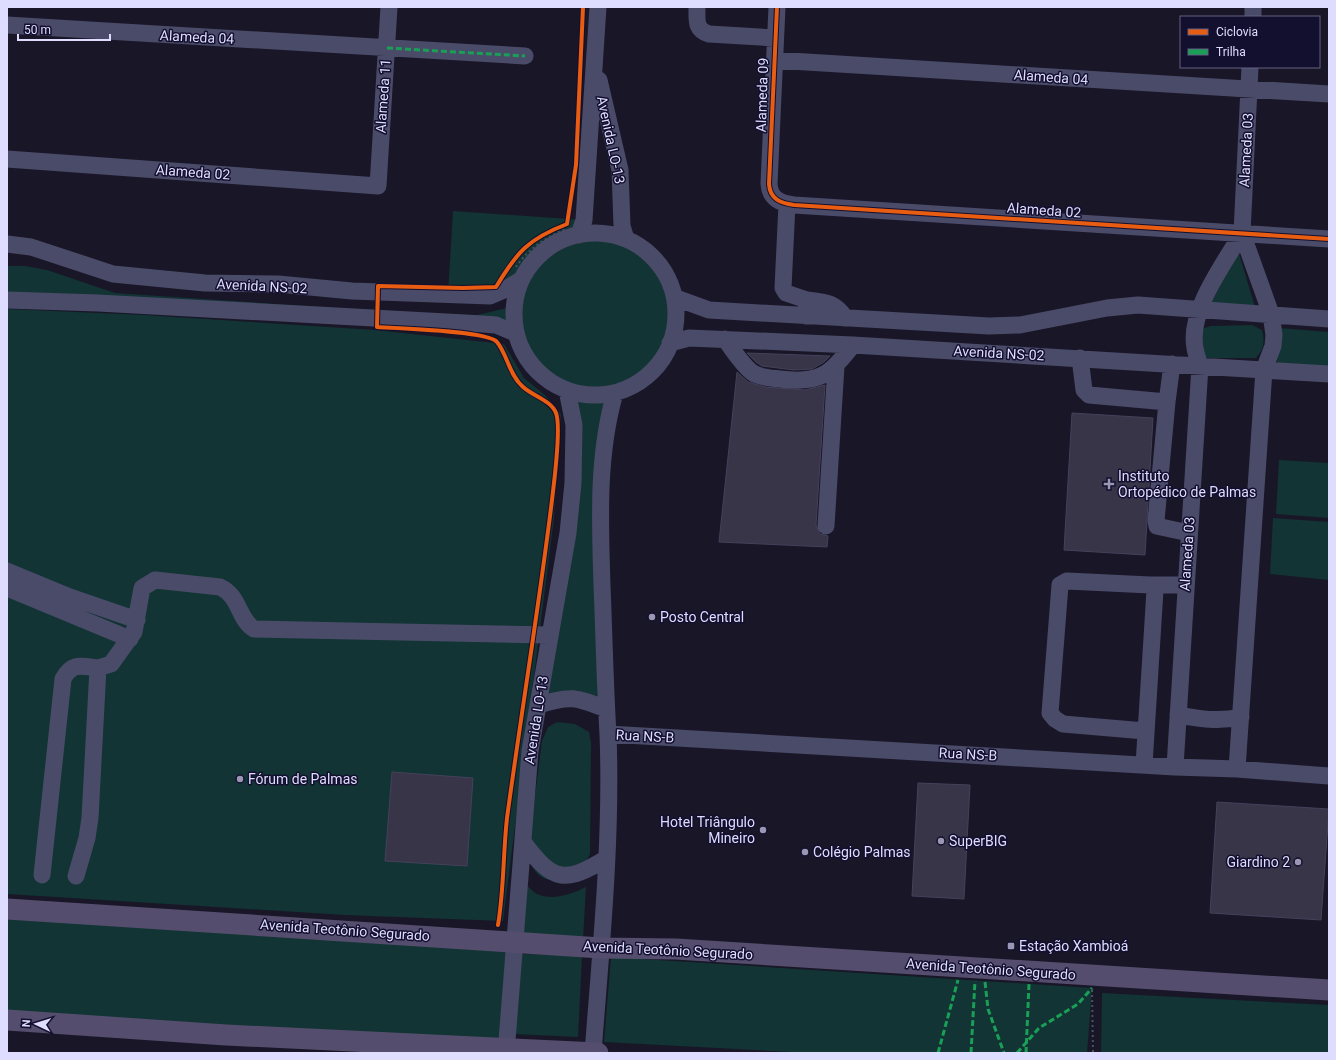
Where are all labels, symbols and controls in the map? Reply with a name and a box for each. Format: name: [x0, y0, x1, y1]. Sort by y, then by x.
scale bar: [18, 16, 110, 42]
legend: [1180, 16, 1320, 68]
text: 50 m: [24, 23, 51, 37]
text: Ciclovia: [1216, 25, 1258, 39]
street label: Alameda 04: [159, 27, 235, 47]
text: Trilha: [1216, 45, 1246, 59]
street label: Alameda 09: [753, 57, 771, 133]
street label: Alameda 11: [372, 58, 394, 134]
street label: Alameda 04: [1013, 66, 1089, 88]
street label: Avenida LO-13: [594, 95, 628, 185]
street label: Alameda 03: [1236, 112, 1256, 188]
street label: Alameda 02: [155, 161, 231, 183]
street label: Alameda 02: [1006, 199, 1082, 221]
street label: Avenida NS-02: [216, 276, 308, 296]
street label: Avenida NS-02: [953, 343, 1045, 363]
place label: Instituto Ortopédico de Palmas: [1118, 468, 1256, 500]
marker: Instituto Ortopédico de Palmas: [1103, 478, 1115, 490]
street label: Alameda 03: [1176, 516, 1198, 592]
place label: Posto Central: [660, 609, 744, 625]
marker: Posto Central: [647, 612, 657, 622]
street label: Avenida LO-13: [521, 675, 551, 765]
street label: Rua NS-B: [615, 726, 675, 746]
street label: Rua NS-B: [938, 744, 998, 764]
place label: Fórum de Palmas: [248, 771, 357, 787]
marker: Fórum de Palmas: [235, 774, 245, 784]
place label: Hotel Triângulo Mineiro: [660, 814, 755, 846]
marker: Hotel Triângulo Mineiro: [758, 825, 768, 835]
place label: SuperBIG: [949, 833, 1007, 849]
marker: SuperBIG: [936, 836, 946, 846]
place label: Colégio Palmas: [813, 844, 911, 860]
marker: Colégio Palmas: [800, 847, 810, 857]
place label: Giardino 2: [1226, 854, 1290, 870]
marker: Giardino 2: [1293, 857, 1303, 867]
street label: Avenida Teotônio Segurado: [260, 916, 430, 944]
street label: Avenida Teotônio Segurado: [583, 938, 753, 962]
place label: Estação Xambioá: [1019, 938, 1128, 954]
marker: Estação Xambioá: [1006, 941, 1016, 951]
street label: Avenida Teotônio Segurado: [906, 955, 1076, 983]
north arrow: [16, 1004, 56, 1044]
text: N: [20, 1019, 33, 1028]

